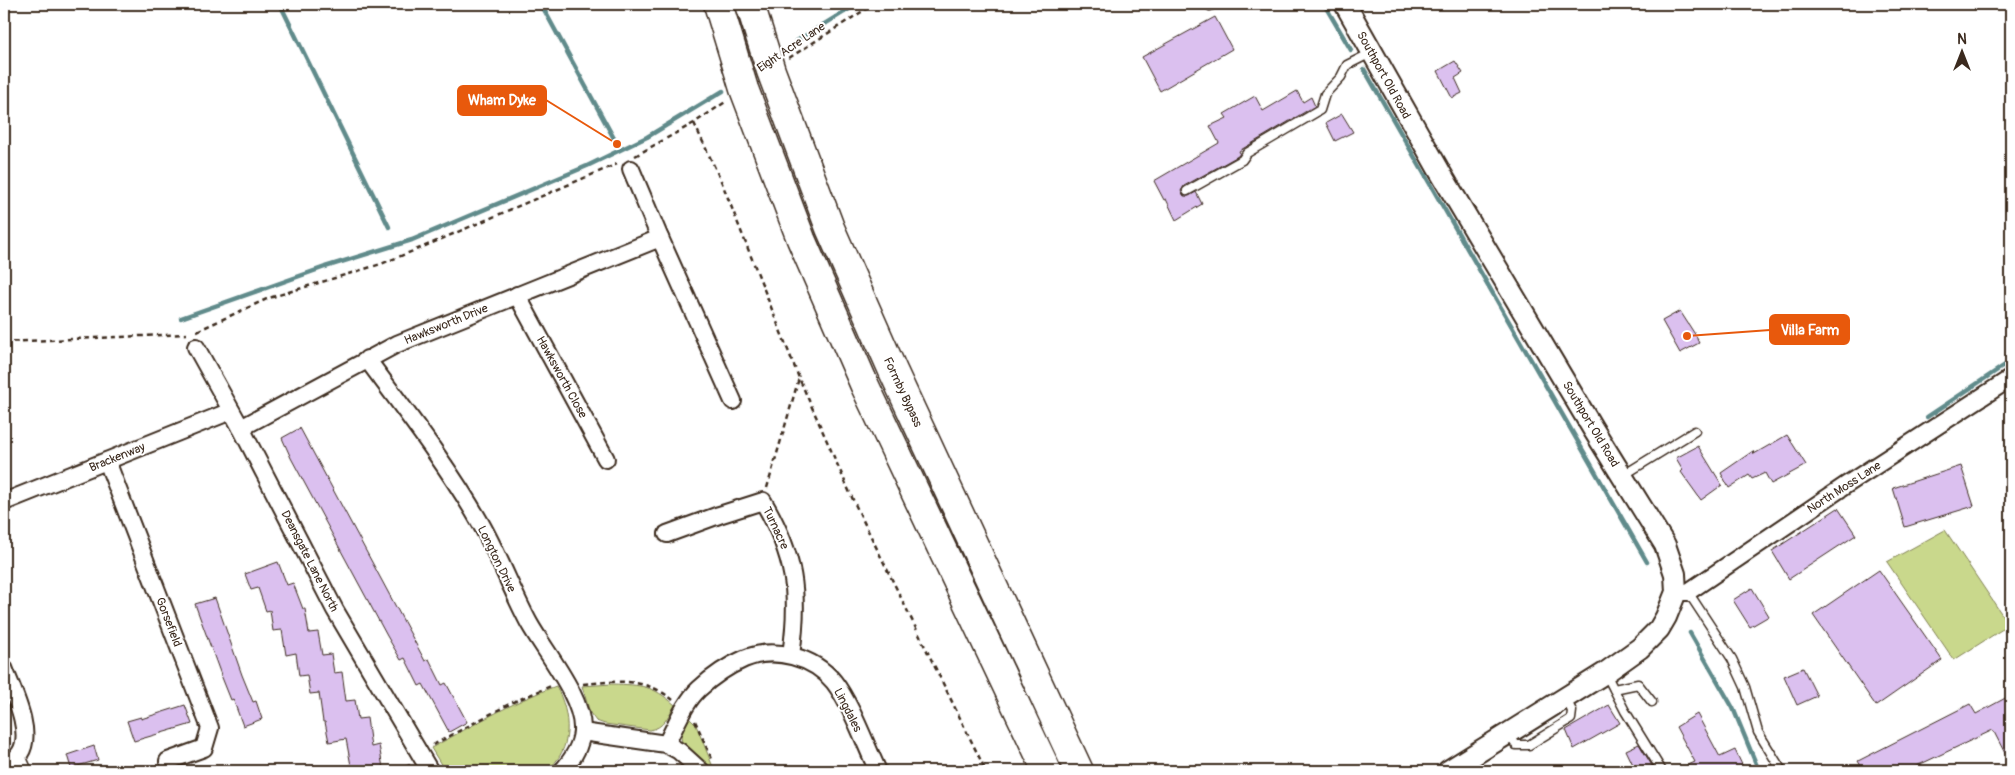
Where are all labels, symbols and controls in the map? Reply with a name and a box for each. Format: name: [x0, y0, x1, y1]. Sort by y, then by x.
street label: Eight Acre Lane: [754, 19, 828, 76]
north arrow: [1938, 28, 1988, 78]
street label: Southport Old Road: [1353, 29, 1414, 122]
text: N: [1957, 31, 1967, 48]
callout: Wham Dyke: [458, 86, 546, 115]
text: Wham Dyke: [468, 92, 537, 109]
street label: Hawksworth Drive: [402, 301, 490, 348]
callout: Villa Farm: [1770, 315, 1849, 344]
text: Villa Farm: [1781, 322, 1840, 339]
street label: Hawksworth Close: [533, 334, 590, 421]
street label: Formby Bypass: [880, 355, 926, 430]
street label: Southport Old Road: [1559, 379, 1622, 470]
street label: Brackenway: [87, 439, 147, 475]
street label: North Moss Lane: [1805, 458, 1884, 517]
street label: Turnacre: [759, 505, 792, 552]
street label: Deansgate Lane North: [277, 508, 342, 615]
street label: Longton Drive: [474, 524, 519, 595]
street label: Gorsefield: [152, 595, 185, 649]
street label: Lingdales: [830, 686, 865, 735]

